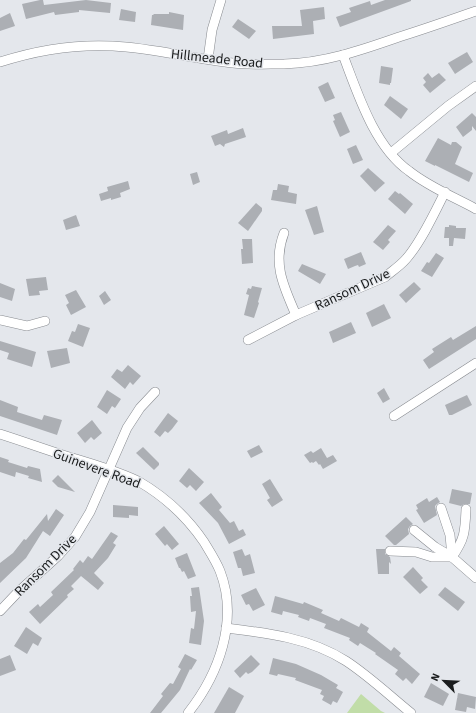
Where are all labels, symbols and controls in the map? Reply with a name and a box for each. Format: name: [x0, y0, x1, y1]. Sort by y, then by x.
street label: Hillmeade Road: [170, 44, 264, 74]
street label: Ransom Drive: [312, 264, 393, 316]
street label: Guinevere Road: [50, 444, 143, 494]
street label: Ransom Drive: [10, 530, 81, 601]
north arrow: [424, 661, 464, 701]
text: N: [427, 671, 444, 684]

